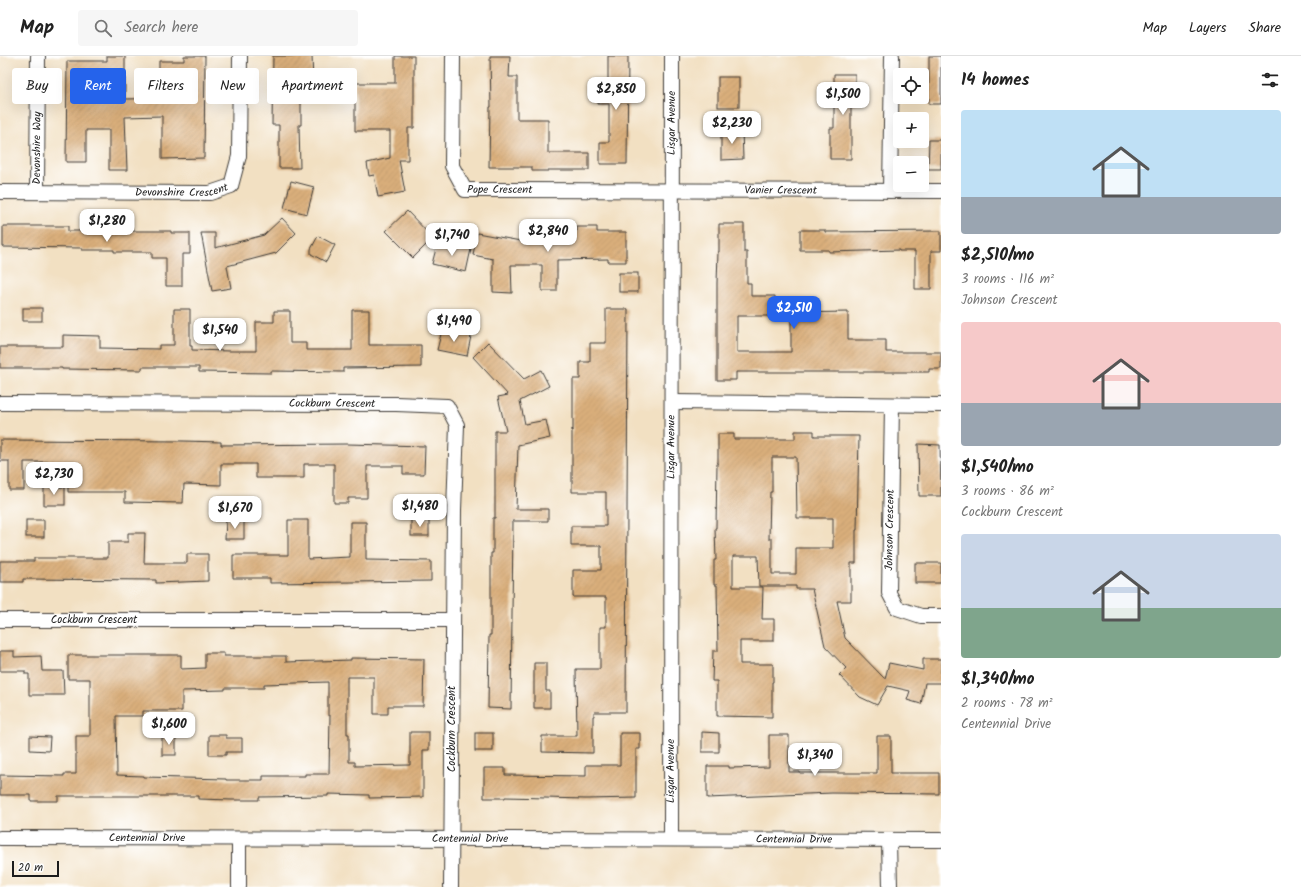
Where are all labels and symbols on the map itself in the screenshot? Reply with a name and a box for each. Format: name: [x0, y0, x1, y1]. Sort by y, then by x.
pin: $2,850: [583, 77, 649, 111]
pin: $1,500: [810, 82, 876, 116]
street label: Lisgar Avenue: [663, 91, 681, 155]
street label: Devonshire Way: [28, 111, 47, 184]
pin: $2,230: [699, 111, 765, 145]
street label: Devonshire Crescent: [135, 178, 231, 202]
street label: Pope Crescent: [467, 181, 533, 199]
street label: Vanier Crescent: [744, 182, 818, 200]
pin: $1,280: [74, 209, 140, 243]
pin: $2,840: [515, 219, 581, 253]
pin: $1,740: [419, 223, 485, 257]
pin: $2,510: [761, 296, 827, 330]
pin: $1,490: [421, 309, 487, 343]
pin: $1,540: [187, 318, 253, 352]
street label: Cockburn Crescent: [289, 395, 376, 413]
street label: Lisgar Avenue: [662, 415, 681, 479]
pin: $2,730: [21, 462, 87, 496]
street label: Johnson Crescent: [880, 488, 900, 571]
pin: $1,480: [387, 494, 453, 528]
pin: $1,670: [202, 496, 268, 530]
street label: Cockburn Crescent: [51, 611, 138, 629]
street label: Cockburn Crescent: [443, 685, 461, 772]
pin: $1,600: [136, 712, 202, 746]
street label: Lisgar Avenue: [662, 739, 680, 803]
pin: $1,340: [782, 743, 848, 777]
street label: Centennial Drive: [109, 829, 185, 847]
street label: Centennial Drive: [432, 830, 508, 848]
street label: Centennial Drive: [756, 831, 832, 849]
scale bar: [12, 859, 59, 878]

